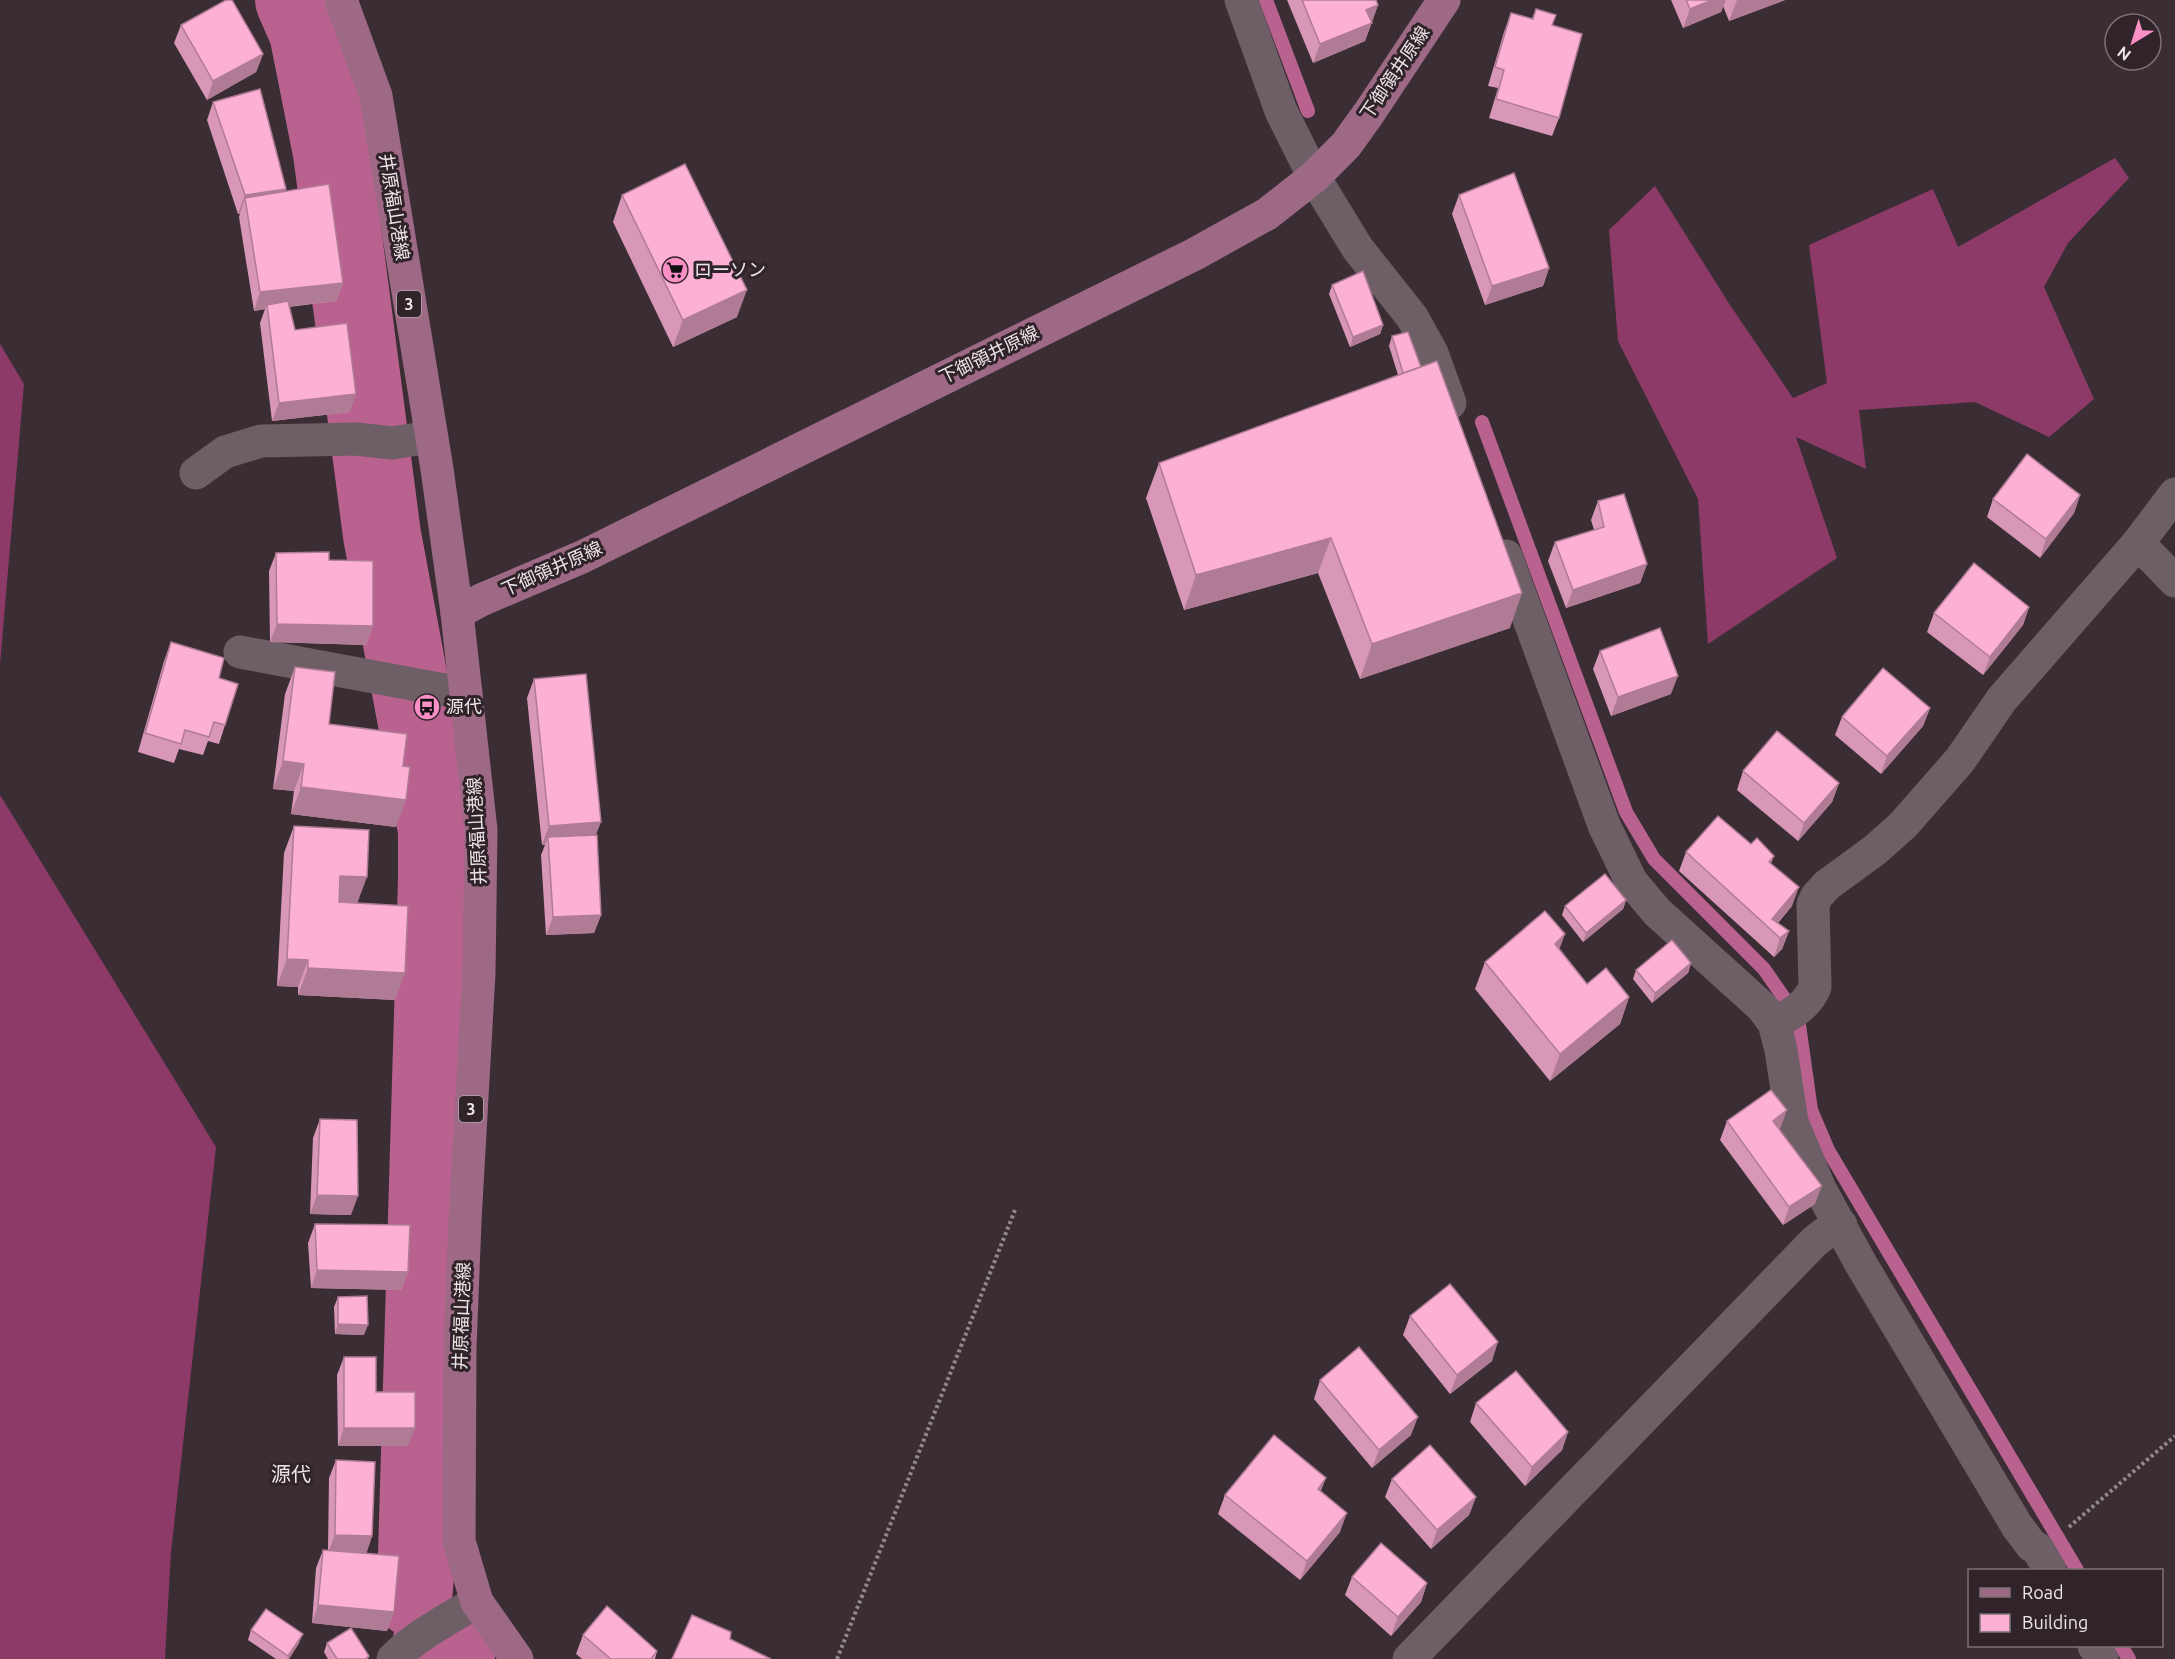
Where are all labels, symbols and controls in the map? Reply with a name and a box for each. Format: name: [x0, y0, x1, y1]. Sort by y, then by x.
north arrow: [2103, 12, 2163, 72]
street label: 下御領井原線: [1356, 22, 1433, 123]
text: N: [2114, 43, 2134, 65]
street label: 井原福山港線: [377, 152, 413, 262]
supermarket icon: ローソン: [660, 255, 690, 285]
place label: ローソン: [694, 259, 766, 279]
road number: 3: [397, 291, 421, 317]
street label: 下御領井原線: [936, 321, 1041, 387]
street label: 下御領井原線: [498, 537, 605, 599]
bus stop icon: 源代: [412, 692, 442, 722]
place label: 源代: [446, 696, 482, 716]
street label: 井原福山港線: [463, 777, 489, 886]
road number: 3: [459, 1096, 483, 1122]
street label: 井原福山港線: [449, 1262, 473, 1370]
district label: 源代: [271, 1462, 311, 1485]
legend: [1968, 1569, 2163, 1647]
text: Road: [2022, 1582, 2064, 1602]
text: Building: [2022, 1612, 2088, 1632]

